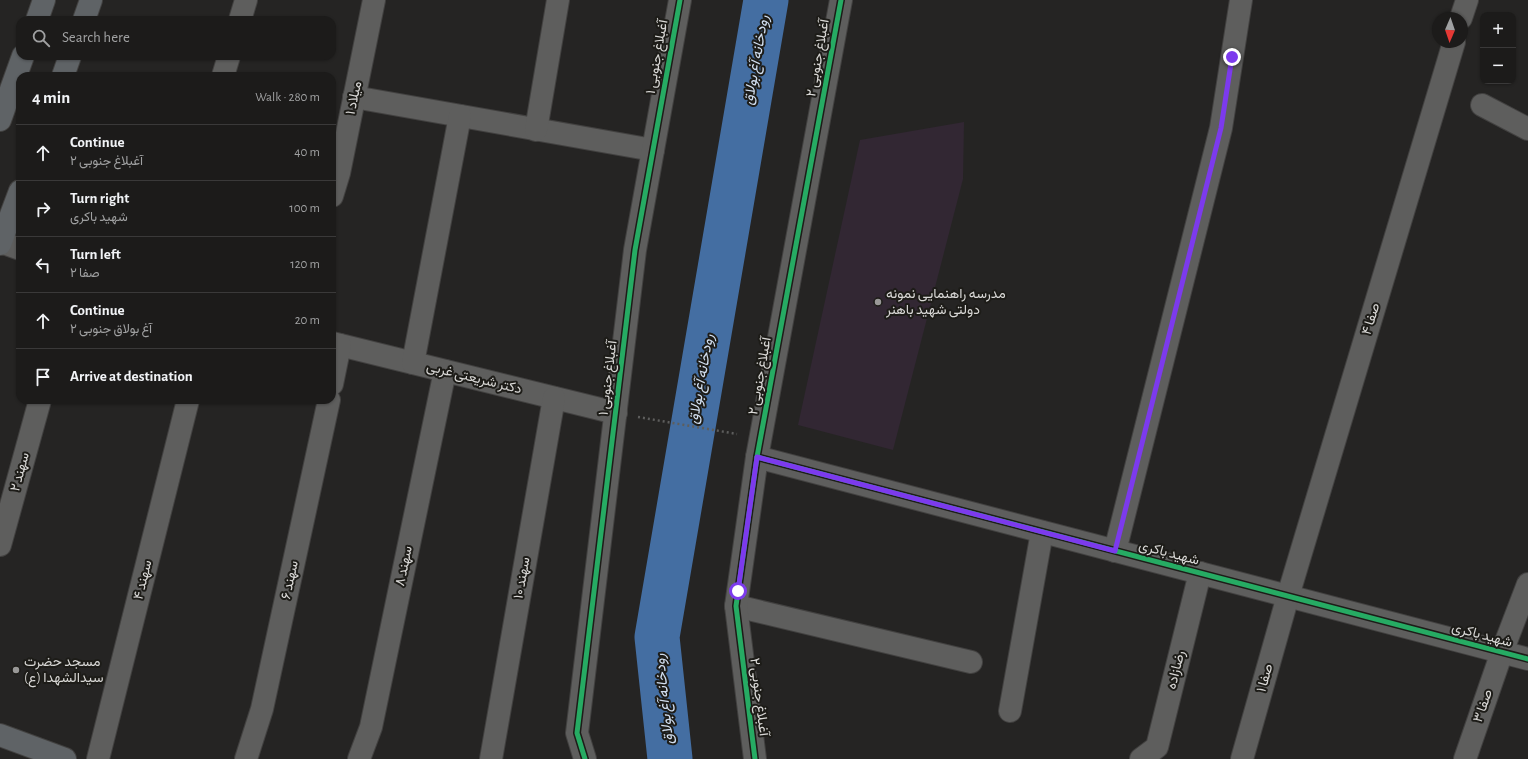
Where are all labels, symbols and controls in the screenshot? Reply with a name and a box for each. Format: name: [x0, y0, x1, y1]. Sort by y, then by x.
north arrow: [1432, 12, 1468, 48]
map controls: [1480, 12, 1516, 84]
button: +: [1480, 12, 1516, 48]
water label: رودخانه آغ بولاق: [741, 14, 774, 107]
search box: [16, 16, 336, 60]
street label: آغبلاغ جنوبی ۲: [803, 16, 835, 98]
street label: آغبلاغ جنوبی ۱: [643, 17, 674, 96]
icon: search: [30, 27, 52, 49]
text: Search here: [62, 30, 130, 45]
route end: [1223, 48, 1241, 66]
button: −: [1480, 48, 1516, 84]
street label: میلاد ۱: [344, 80, 364, 116]
text: 4 min: [32, 89, 70, 106]
text: Walk · 280 m: [255, 91, 320, 104]
text: Continue: [70, 135, 125, 150]
icon: ahead: [32, 142, 54, 164]
text: 40 m: [294, 146, 320, 159]
text: آغبلاغ جنوبی ۲: [70, 155, 143, 168]
text: Turn right: [70, 191, 129, 206]
icon: right: [32, 198, 54, 220]
text: 100 m: [289, 202, 320, 215]
text: شهید باکری: [70, 211, 128, 224]
text: Turn left: [70, 247, 121, 262]
icon: left: [32, 254, 54, 276]
text: 120 m: [290, 258, 320, 271]
text: صفا ۲: [70, 267, 100, 280]
place label: مدرسه راهنمایی نمونه دولتی شهید باهنر: [885, 287, 1006, 318]
marker: مدرسه راهنمایی نمونه دولتی شهید باهنر: [873, 297, 883, 307]
street label: صفا ۴: [1360, 301, 1383, 337]
text: Continue: [70, 303, 125, 318]
icon: ahead: [32, 310, 54, 332]
text: 20 m: [295, 314, 320, 327]
text: آغ بولاق جنوبی ۲: [70, 323, 152, 336]
water label: رودخانه آغ بولاق: [686, 333, 719, 426]
street label: آغبلاغ جنوبی ۲: [745, 334, 777, 416]
street label: آغبلاغ جنوبی ۱: [595, 338, 623, 417]
street label: دکتر شریعتی غربی: [425, 359, 523, 398]
icon: arrive: [32, 366, 54, 388]
text: Arrive at destination: [70, 369, 193, 384]
street label: سهند ۲: [8, 451, 33, 493]
street label: شهید باکری: [1137, 538, 1201, 569]
street label: سهند ۸: [393, 545, 416, 588]
street label: سهند ۱۰: [511, 556, 534, 600]
street label: سهند ۴: [131, 559, 156, 602]
street label: سهند ۶: [279, 559, 302, 601]
route start: [729, 582, 747, 600]
street label: شهید باکری: [1450, 620, 1514, 651]
street label: رضازاده: [1164, 649, 1189, 691]
water label: رودخانه آغ بولاق: [652, 653, 679, 745]
place label: مسجد حضرت سیدالشهدا (ع): [24, 655, 104, 688]
street label: آغبلاغ جنوبی ۲: [744, 657, 772, 739]
street label: صفا ۱: [1254, 662, 1276, 694]
marker: مسجد حضرت سیدالشهدا (ع): [11, 665, 21, 675]
street label: صفا ۳: [1471, 687, 1495, 724]

